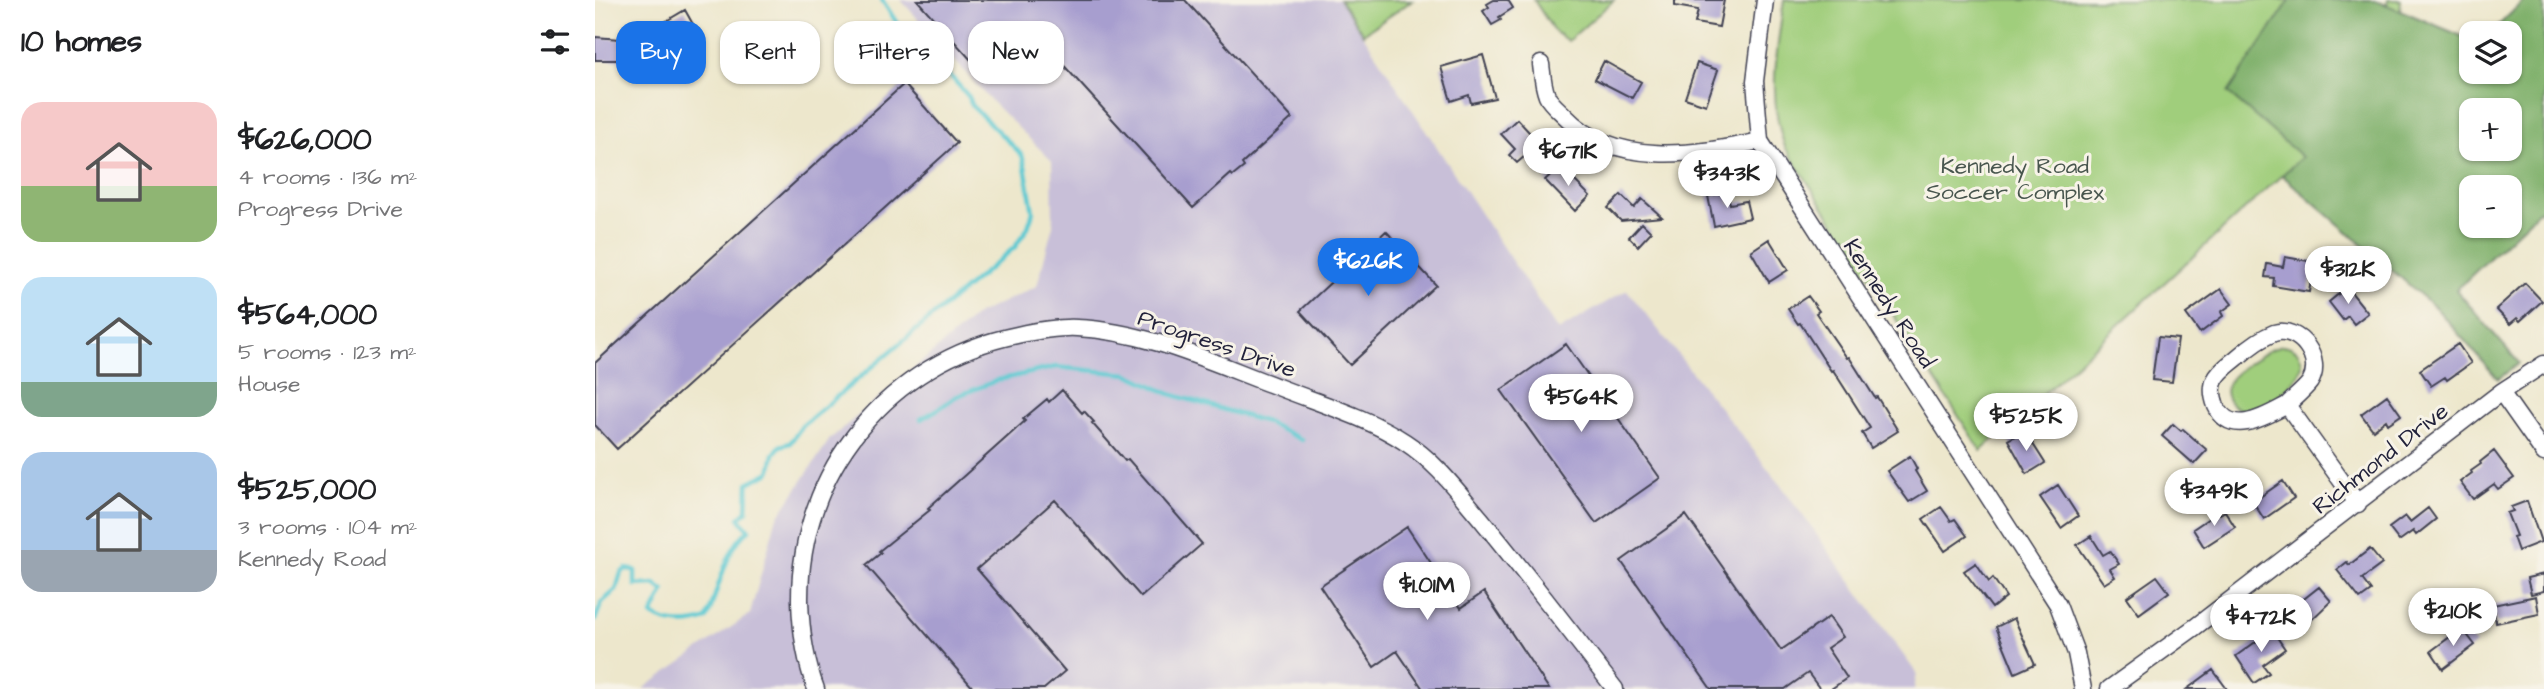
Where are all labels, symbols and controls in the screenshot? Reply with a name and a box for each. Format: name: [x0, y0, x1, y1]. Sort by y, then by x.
text: 10 homes: [21, 21, 142, 63]
chip: Buy: [616, 21, 706, 84]
chip: Rent: [720, 21, 820, 84]
chip: Filters: [834, 21, 954, 84]
chip: New: [968, 21, 1064, 84]
map controls: [2459, 21, 2522, 238]
button: layers: [2459, 21, 2522, 84]
icon: filters: [536, 23, 574, 61]
button: +: [2459, 98, 2522, 161]
text: $626,000: [238, 119, 372, 161]
pin: $671K: [1519, 128, 1617, 188]
icon: home: [77, 130, 161, 214]
text: $671K: [1539, 135, 1597, 167]
pin: $343K: [1678, 150, 1776, 210]
park label: Kennedy Road Soccer Complex: [1926, 150, 2104, 208]
text: $343K: [1694, 157, 1760, 189]
text: 4 rooms · 136 m²: [238, 161, 417, 193]
button: −: [2459, 175, 2522, 238]
text: Progress Drive: [238, 193, 403, 225]
street label: Kennedy Road: [1835, 233, 1943, 375]
pin: $626K: [1319, 238, 1417, 298]
text: $626K: [1334, 245, 1402, 277]
pin: $312K: [2299, 246, 2397, 306]
text: $312K: [2321, 253, 2375, 285]
text: $564,000: [238, 294, 377, 336]
street label: Progress Drive: [1133, 302, 1300, 387]
icon: home: [77, 305, 161, 389]
text: 5 rooms · 123 m²: [238, 336, 417, 368]
text: House: [238, 368, 301, 400]
pin: $564K: [1532, 374, 1630, 434]
text: $564K: [1544, 381, 1618, 413]
pin: $525K: [1977, 393, 2075, 453]
street label: Richmond Drive: [2306, 396, 2455, 522]
text: $525K: [1990, 400, 2062, 432]
pin: $349K: [2165, 468, 2263, 528]
text: $525,000: [238, 469, 376, 511]
text: $349K: [2180, 475, 2248, 507]
icon: home: [77, 480, 161, 564]
text: 3 rooms · 104 m²: [238, 511, 417, 543]
text: Kennedy Road: [238, 543, 386, 575]
pin: $1.01M: [1370, 562, 1484, 622]
text: $1.01M: [1399, 569, 1455, 601]
pin: $210K: [2404, 588, 2502, 648]
pin: $472K: [2212, 594, 2310, 654]
text: $210K: [2424, 595, 2482, 627]
text: $472K: [2226, 601, 2296, 633]

